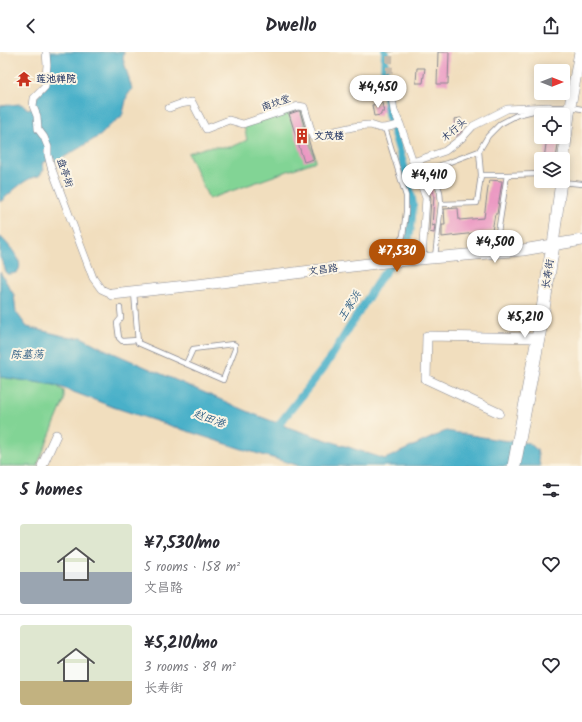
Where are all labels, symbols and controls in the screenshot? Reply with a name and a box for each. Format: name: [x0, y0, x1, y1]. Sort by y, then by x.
text: Dwello: [265, 12, 317, 41]
icon: back: [20, 15, 42, 37]
icon: share: [540, 15, 562, 37]
north arrow: [534, 64, 570, 100]
map controls: [534, 64, 570, 188]
temple icon: 莲池禅院: [15, 70, 33, 88]
place label: 莲池禅院: [36, 71, 76, 87]
pin: ¥4,450: [345, 75, 411, 109]
text: ¥4,450: [359, 77, 397, 98]
street label: 南坟堂: [259, 91, 293, 115]
button: locate: [534, 108, 570, 144]
street label: 木行头: [437, 114, 471, 146]
building icon: 文茂楼: [293, 127, 311, 145]
place label: 文茂楼: [314, 128, 344, 144]
button: layers: [534, 152, 570, 188]
street label: 盘亭街: [53, 156, 77, 190]
pin: ¥4,410: [396, 163, 462, 197]
text: ¥4,410: [411, 165, 447, 186]
pin: ¥4,500: [462, 230, 528, 264]
text: ¥4,500: [476, 232, 514, 253]
pin: ¥7,530: [364, 239, 430, 273]
text: ¥7,530: [378, 241, 416, 262]
street label: 长寿街: [538, 258, 558, 290]
street label: 文昌路: [307, 260, 339, 280]
water label: 王家浜: [334, 286, 367, 325]
pin: ¥5,210: [492, 305, 558, 339]
text: ¥5,210: [507, 307, 543, 328]
water label: 陈墓荡: [11, 346, 44, 364]
water label: 赵田港: [190, 405, 229, 433]
text: 5 homes: [20, 477, 83, 504]
icon: filters: [540, 479, 562, 501]
text: ¥7,530/mo: [144, 530, 220, 557]
icon: home: [52, 540, 100, 588]
icon: heart: [540, 553, 562, 575]
text: 5 rooms · 158 m²: [144, 557, 240, 578]
text: 文昌路: [144, 578, 183, 599]
text: ¥5,210/mo: [144, 630, 218, 657]
icon: home: [52, 641, 100, 689]
icon: heart: [540, 654, 562, 676]
text: 3 rooms · 89 m²: [144, 657, 236, 678]
text: 长寿街: [144, 678, 183, 699]

